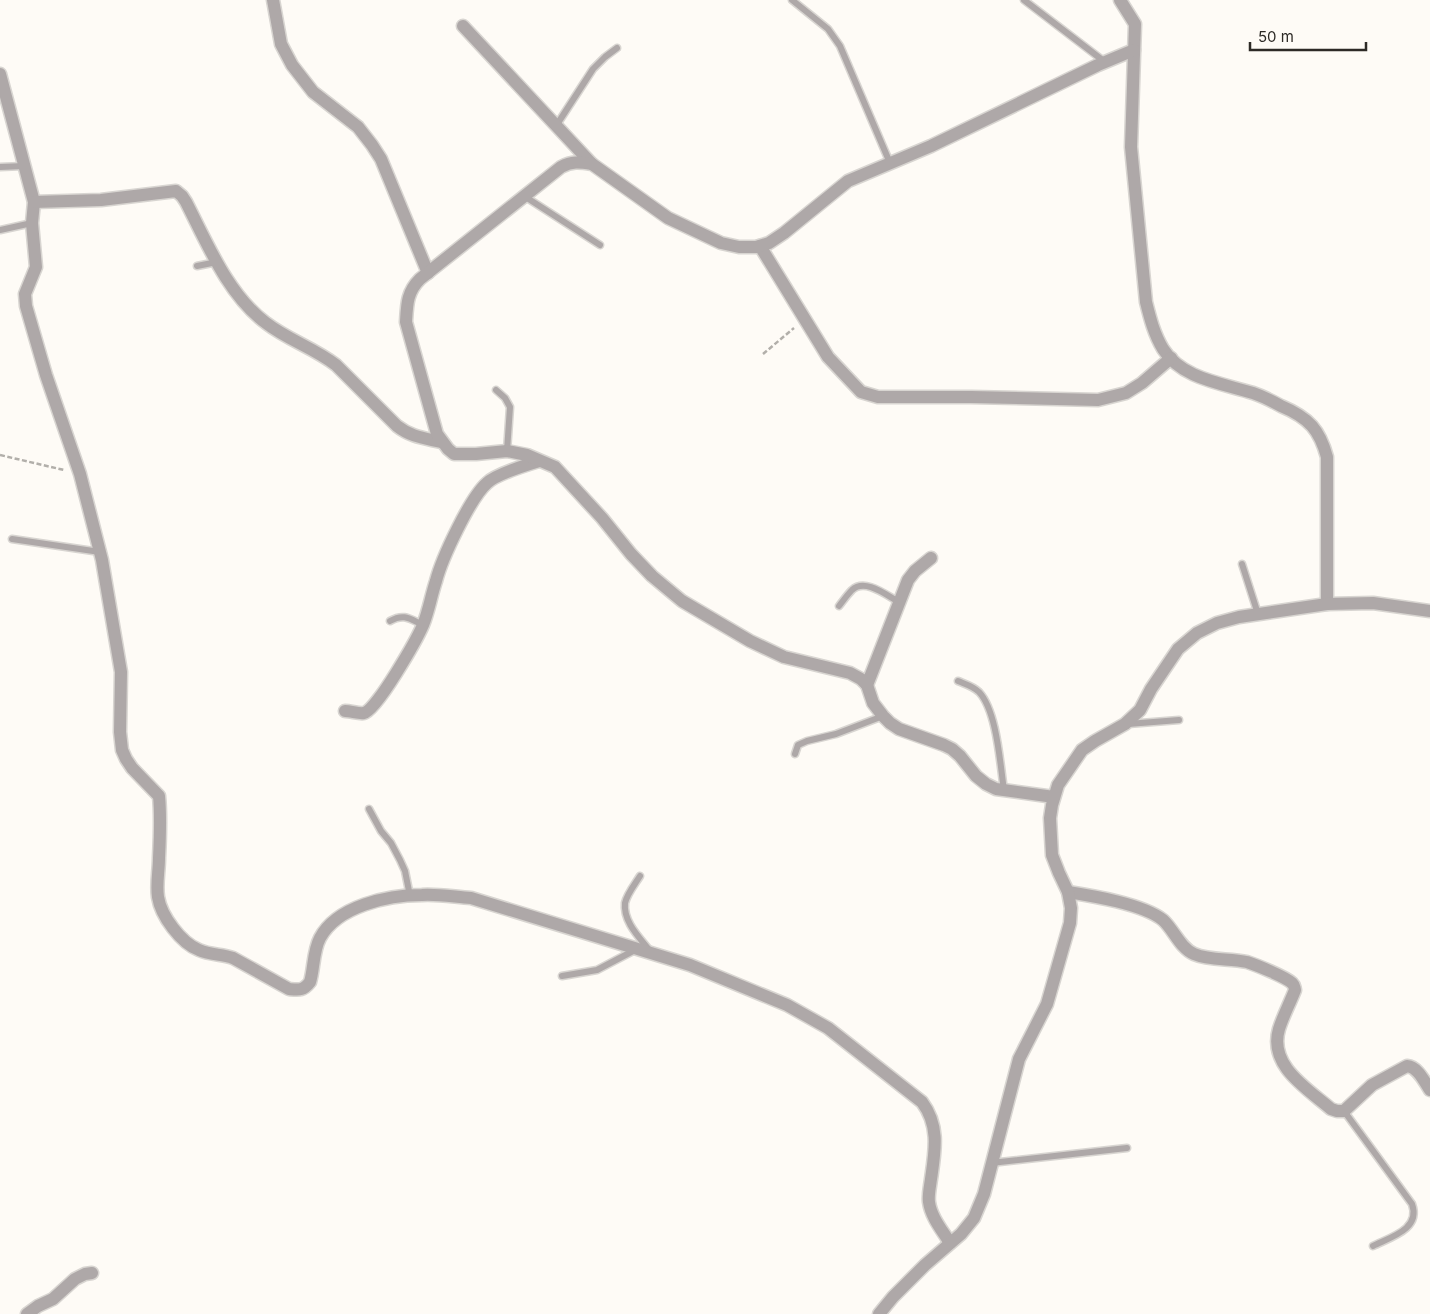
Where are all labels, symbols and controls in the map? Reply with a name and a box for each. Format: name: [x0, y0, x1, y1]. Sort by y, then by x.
scale bar: [1250, 20, 1366, 52]
text: 50 m: [1258, 27, 1294, 46]

